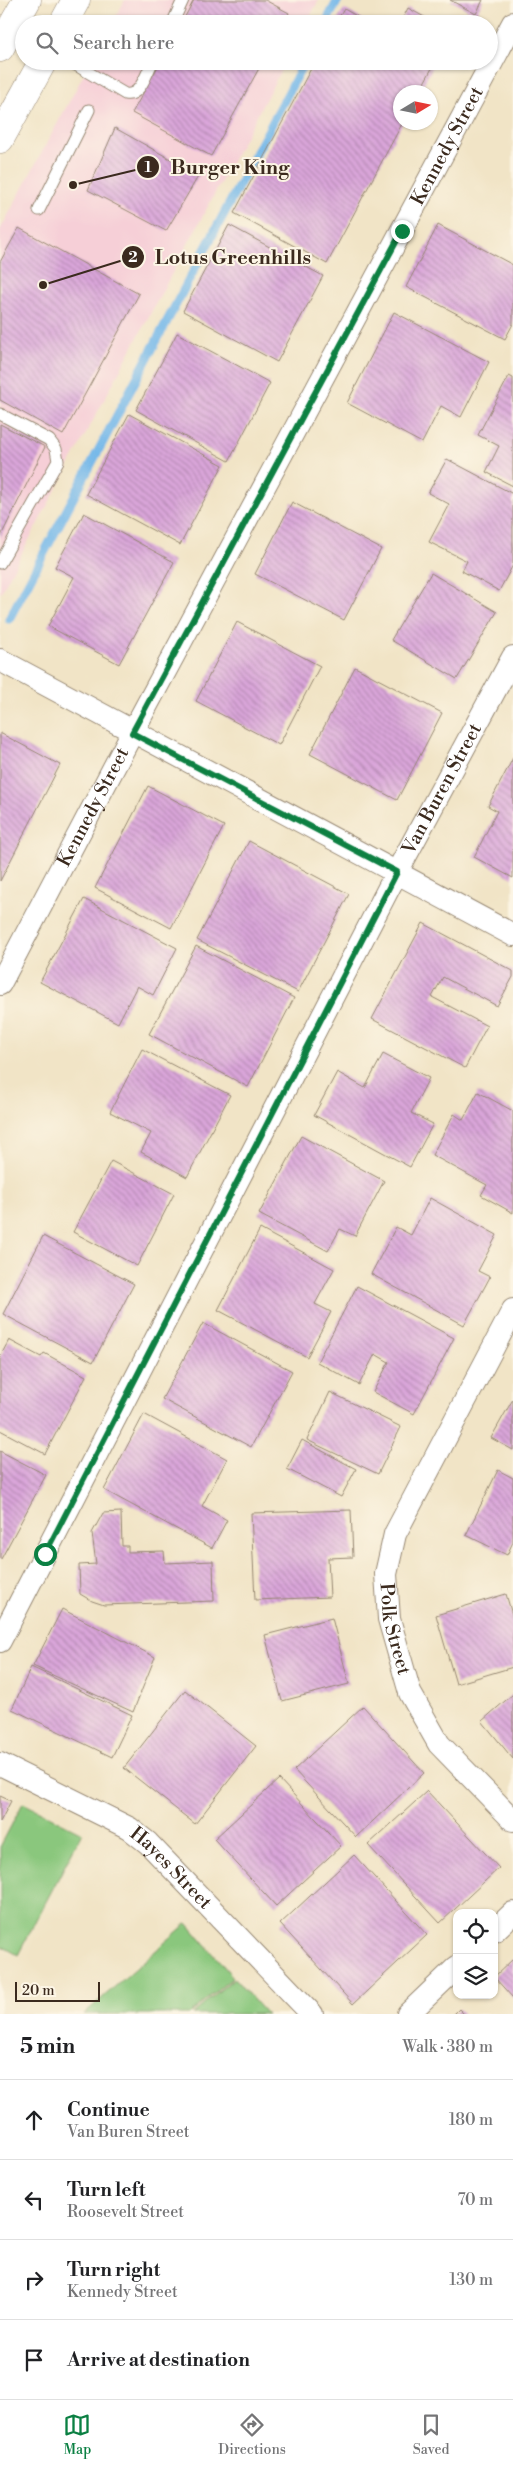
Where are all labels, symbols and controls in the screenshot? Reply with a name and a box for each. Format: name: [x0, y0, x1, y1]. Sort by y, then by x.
search box: [15, 15, 498, 70]
icon: search: [33, 29, 61, 57]
text: Search here: [73, 31, 174, 55]
street label: Kennedy Street: [405, 82, 489, 209]
north arrow: [393, 85, 438, 130]
callout: Burger King: [135, 149, 299, 184]
text: Burger King: [171, 156, 290, 181]
text: 1: [144, 158, 152, 177]
route end: [391, 220, 414, 243]
callout: Lotus Greenhills: [120, 239, 322, 274]
text: Lotus Greenhills: [155, 246, 311, 271]
text: 2: [128, 248, 138, 267]
street label: Van Buren Street: [396, 719, 487, 859]
street label: Kennedy Street: [52, 743, 134, 871]
route start: [34, 1543, 57, 1566]
street label: Polk Street: [375, 1582, 416, 1678]
street label: Hayes Street: [125, 1821, 217, 1915]
map controls: [453, 1909, 498, 1999]
button: locate: [453, 1909, 498, 1954]
button: layers: [453, 1954, 498, 1999]
scale bar: [15, 1979, 100, 2002]
text: 20 m: [22, 1982, 54, 2000]
text: 5 min: [20, 2034, 75, 2060]
text: Walk · 380 m: [403, 2037, 493, 2057]
text: Continue: [67, 2098, 150, 2122]
icon: ahead: [20, 2106, 48, 2134]
text: 180 m: [449, 2110, 493, 2130]
text: Van Buren Street: [67, 2122, 190, 2142]
text: Turn left: [67, 2178, 146, 2202]
icon: left: [20, 2186, 48, 2214]
text: 70 m: [457, 2190, 493, 2210]
text: Roosevelt Street: [67, 2202, 184, 2222]
text: Turn right: [67, 2258, 160, 2282]
icon: right: [20, 2266, 48, 2294]
text: 130 m: [449, 2270, 493, 2290]
text: Kennedy Street: [67, 2282, 178, 2302]
icon: arrive: [20, 2346, 48, 2374]
text: Arrive at destination: [67, 2348, 250, 2372]
tab: Map: [63, 2411, 91, 2459]
tab: Directions: [218, 2411, 286, 2459]
tab: Saved: [413, 2411, 450, 2459]

